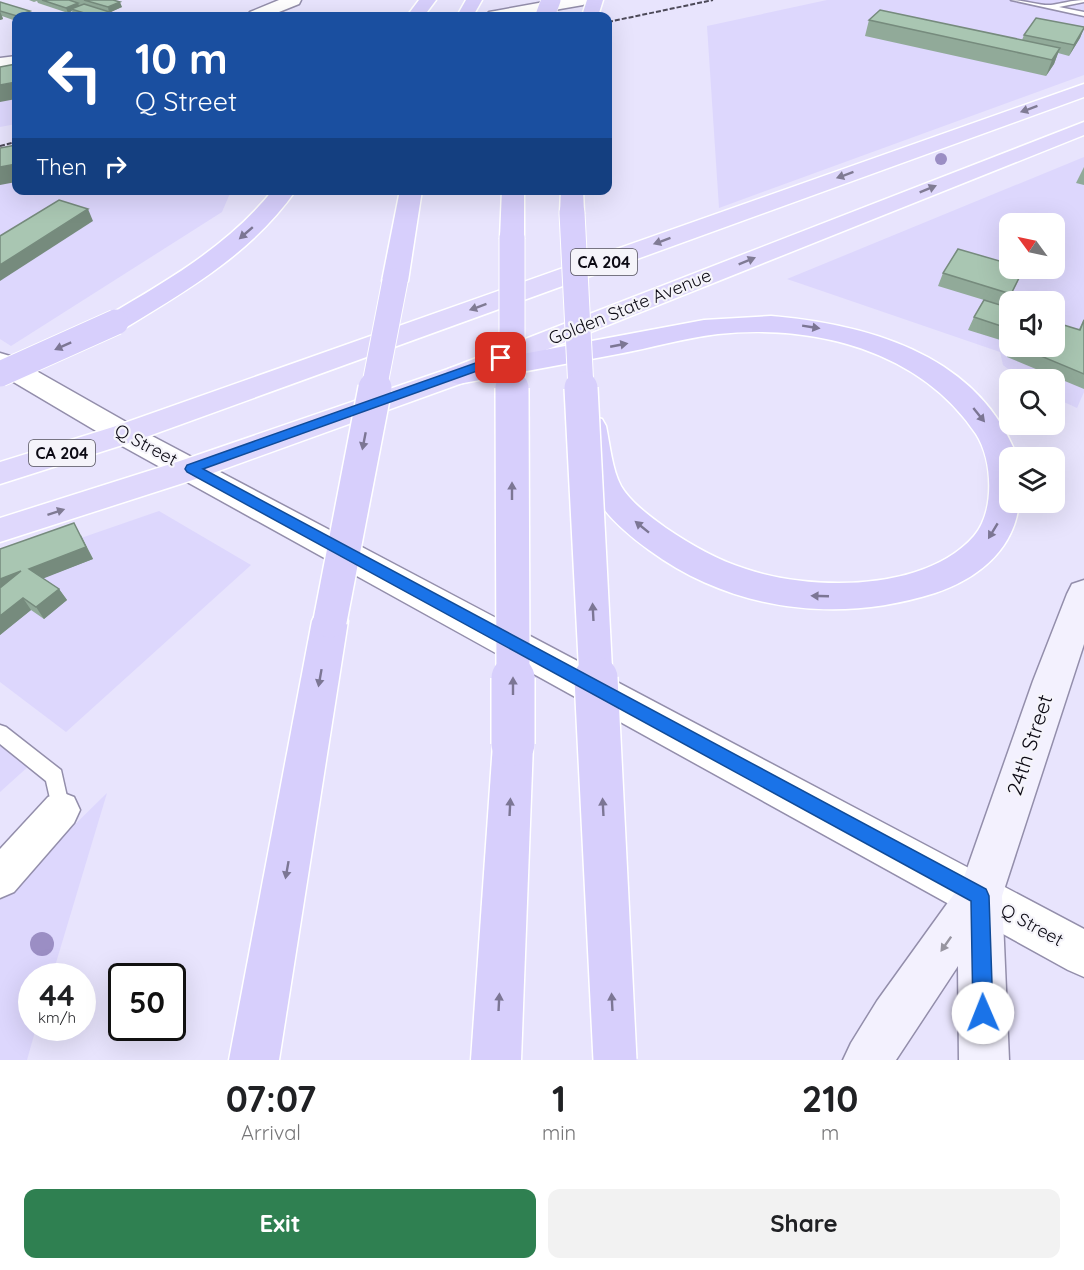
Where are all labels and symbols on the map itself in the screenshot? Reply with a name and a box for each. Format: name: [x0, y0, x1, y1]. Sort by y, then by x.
one-way arrow: [1020, 105, 1038, 115]
one-way arrow: [836, 171, 854, 181]
one-way arrow: [919, 184, 937, 194]
north arrow: [999, 213, 1065, 279]
one-way arrow: [238, 226, 253, 240]
one-way arrow: [653, 237, 671, 247]
road number: CA 204: [571, 249, 637, 275]
one-way arrow: [738, 256, 756, 266]
street label: Golden State Avenue: [545, 263, 715, 350]
one-way arrow: [469, 302, 487, 312]
one-way arrow: [802, 323, 821, 332]
pin: [475, 332, 526, 383]
one-way arrow: [609, 340, 628, 349]
one-way arrow: [54, 341, 71, 350]
one-way arrow: [973, 407, 986, 423]
street label: Q Street: [111, 418, 182, 471]
one-way arrow: [359, 432, 368, 451]
road number: CA 204: [29, 440, 95, 466]
one-way arrow: [507, 481, 517, 500]
one-way arrow: [47, 507, 65, 516]
one-way arrow: [634, 521, 650, 534]
one-way arrow: [988, 522, 999, 539]
one-way arrow: [811, 592, 830, 601]
one-way arrow: [588, 603, 597, 622]
one-way arrow: [315, 669, 324, 688]
one-way arrow: [508, 676, 518, 695]
street label: 24th Street: [1001, 691, 1058, 798]
one-way arrow: [505, 797, 514, 816]
one-way arrow: [598, 797, 607, 816]
one-way arrow: [282, 861, 291, 880]
street label: Q Street: [997, 898, 1068, 951]
one-way arrow: [941, 936, 952, 952]
speed limit sign: 50: [108, 963, 186, 1041]
position arrow: [951, 981, 1015, 1045]
one-way arrow: [495, 992, 504, 1011]
one-way arrow: [608, 992, 617, 1011]

